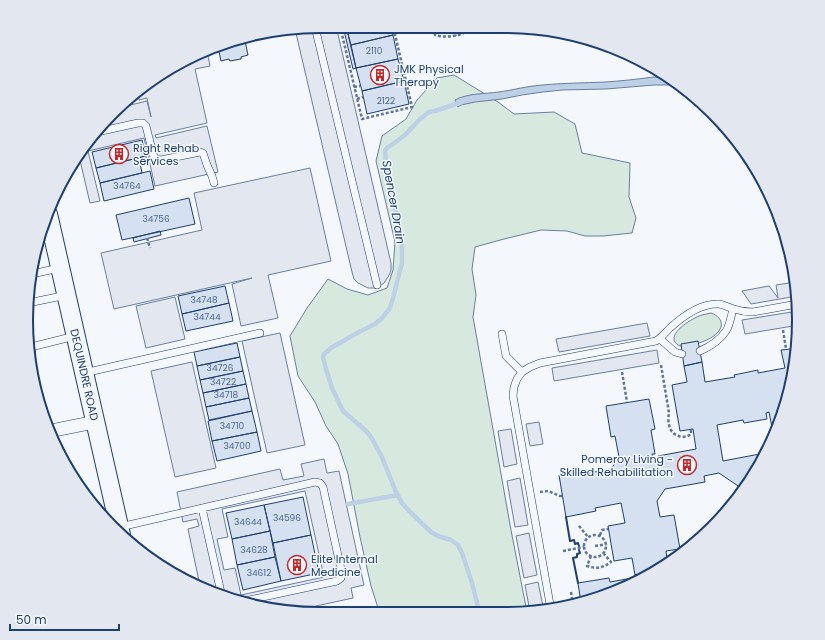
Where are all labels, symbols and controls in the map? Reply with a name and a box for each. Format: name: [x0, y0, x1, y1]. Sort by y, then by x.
house number: 2110: [366, 45, 383, 57]
place label: JMK Physical Therapy: [394, 61, 464, 90]
building icon: JMK Physical Therapy: [369, 64, 391, 86]
house number: 2122: [377, 95, 395, 107]
place label: Right Rehab Services: [133, 140, 199, 169]
building icon: Right Rehab Services: [108, 143, 130, 165]
water label: Spencer Drain: [378, 159, 410, 245]
house number: 34764: [113, 180, 141, 192]
house number: 34756: [142, 213, 170, 225]
house number: 34748: [190, 294, 218, 306]
house number: 34744: [193, 311, 221, 323]
street label: DEQUINDRE ROAD: [66, 327, 103, 423]
house number: 34726: [207, 362, 234, 374]
house number: 34722: [210, 376, 236, 388]
house number: 34718: [214, 389, 239, 401]
house number: 34710: [220, 420, 245, 432]
house number: 34700: [223, 440, 251, 452]
place label: Pomeroy Living - Skilled Rehabilitation: [560, 451, 673, 480]
building icon: Pomeroy Living - Skilled Rehabilitation: [676, 454, 698, 476]
house number: 34596: [273, 512, 301, 524]
house number: 34644: [234, 516, 262, 528]
house number: 34628: [240, 544, 268, 556]
place label: Elite Internal Medicine: [311, 551, 378, 580]
building icon: Elite Internal Medicine: [286, 554, 308, 576]
house number: 34612: [247, 567, 271, 579]
scale bar: [10, 606, 119, 632]
text: 50 m: [16, 611, 47, 628]

